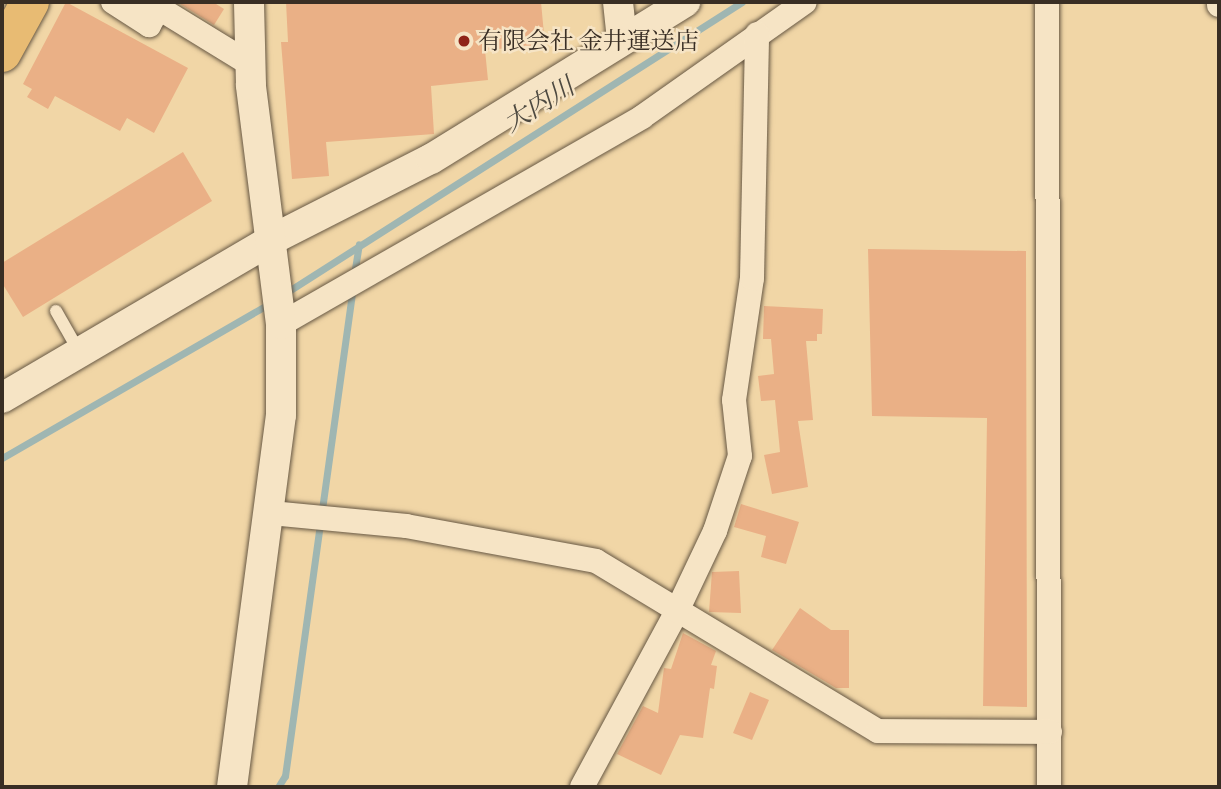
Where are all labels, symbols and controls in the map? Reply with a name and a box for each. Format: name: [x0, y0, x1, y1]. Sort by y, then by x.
place label: 有限会社 金井運送店: [478, 27, 699, 55]
marker: 有限会社 金井運送店: [456, 33, 472, 49]
water label: 大内川: [498, 71, 580, 139]

